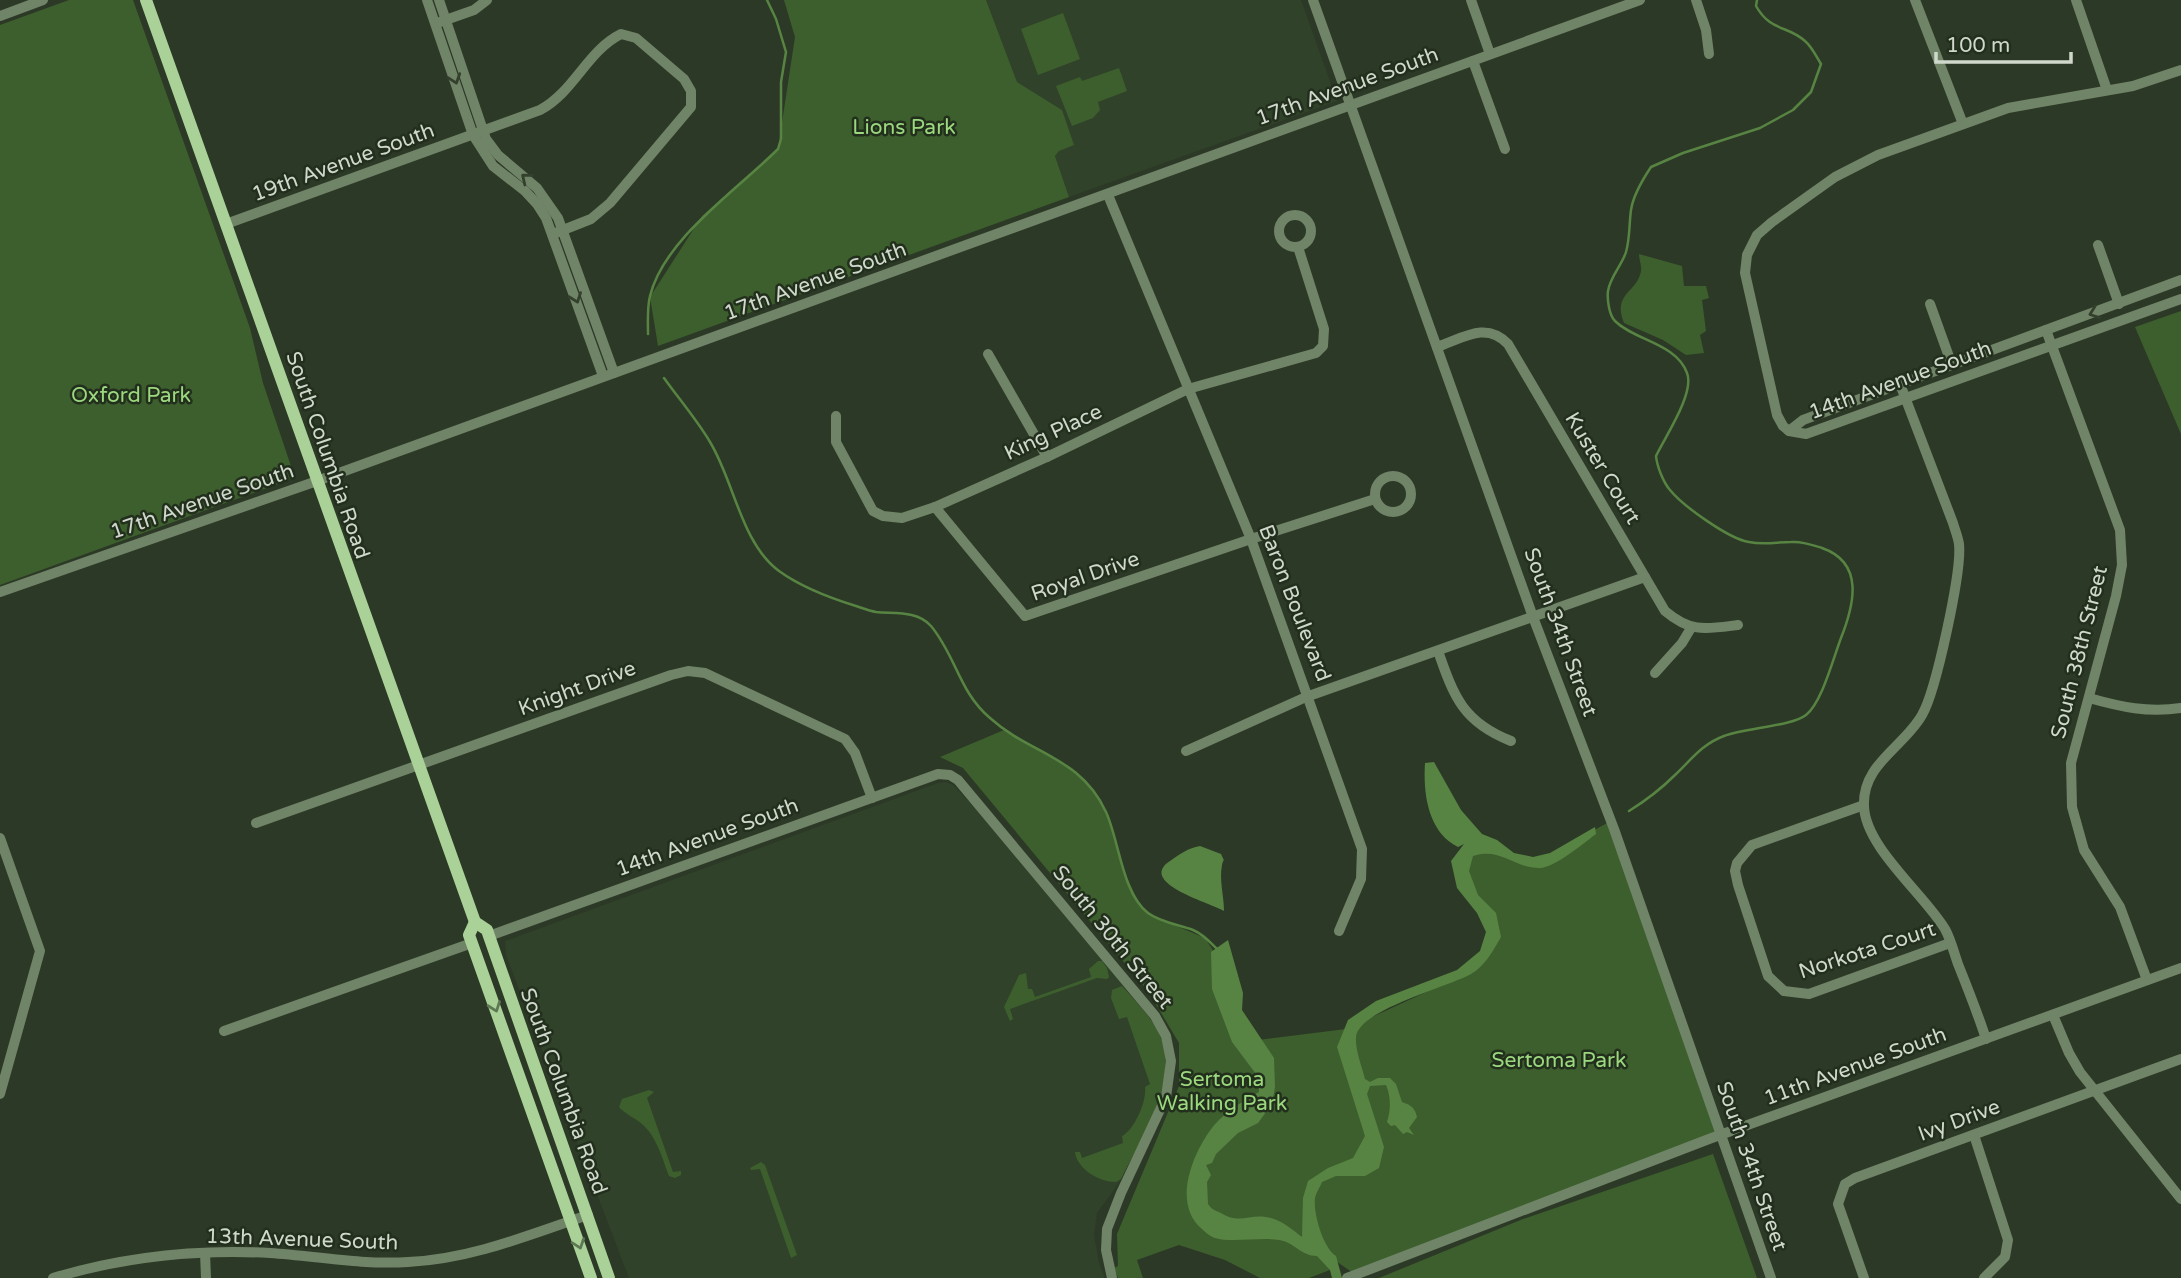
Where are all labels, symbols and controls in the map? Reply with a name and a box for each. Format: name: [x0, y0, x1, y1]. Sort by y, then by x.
scale bar: [1936, 21, 2071, 65]
text: 100 m: [1946, 33, 2010, 58]
street label: 17th Avenue South: [1252, 42, 1442, 131]
one-way arrow: [447, 72, 461, 84]
park label: Lions Park: [852, 115, 956, 140]
street label: 19th Avenue South: [248, 118, 438, 207]
one-way arrow: [521, 174, 533, 187]
street label: 17th Avenue South: [720, 237, 910, 326]
one-way arrow: [568, 291, 582, 304]
one-way arrow: [2089, 304, 2101, 318]
street label: 14th Avenue South: [1805, 336, 1995, 425]
street label: South Columbia Road: [280, 348, 375, 562]
park label: Oxford Park: [71, 383, 191, 408]
street label: King Place: [1000, 399, 1106, 466]
street label: Kuster Court: [1559, 408, 1646, 529]
street label: 17th Avenue South: [107, 458, 297, 545]
street label: Baron Boulevard: [1253, 521, 1336, 685]
street label: South 34th Street: [1518, 545, 1603, 720]
street label: Royal Drive: [1028, 546, 1143, 607]
street label: South 38th Street: [2046, 563, 2113, 741]
street label: Knight Drive: [515, 656, 639, 721]
street label: 14th Avenue South: [612, 793, 802, 882]
street label: South 30th Street: [1047, 861, 1178, 1014]
street label: Norkota Court: [1796, 917, 1939, 984]
street label: South Columbia Road: [515, 985, 612, 1198]
one-way arrow: [487, 1000, 501, 1012]
street label: 11th Avenue South: [1760, 1022, 1950, 1111]
park label: Sertoma Park: [1492, 1048, 1626, 1073]
park label: Sertoma Walking Park: [1157, 1067, 1287, 1116]
street label: South 34th Street: [1711, 1078, 1792, 1254]
street label: Ivy Drive: [1915, 1094, 2004, 1147]
street label: 13th Avenue South: [205, 1224, 399, 1255]
one-way arrow: [571, 1238, 585, 1250]

